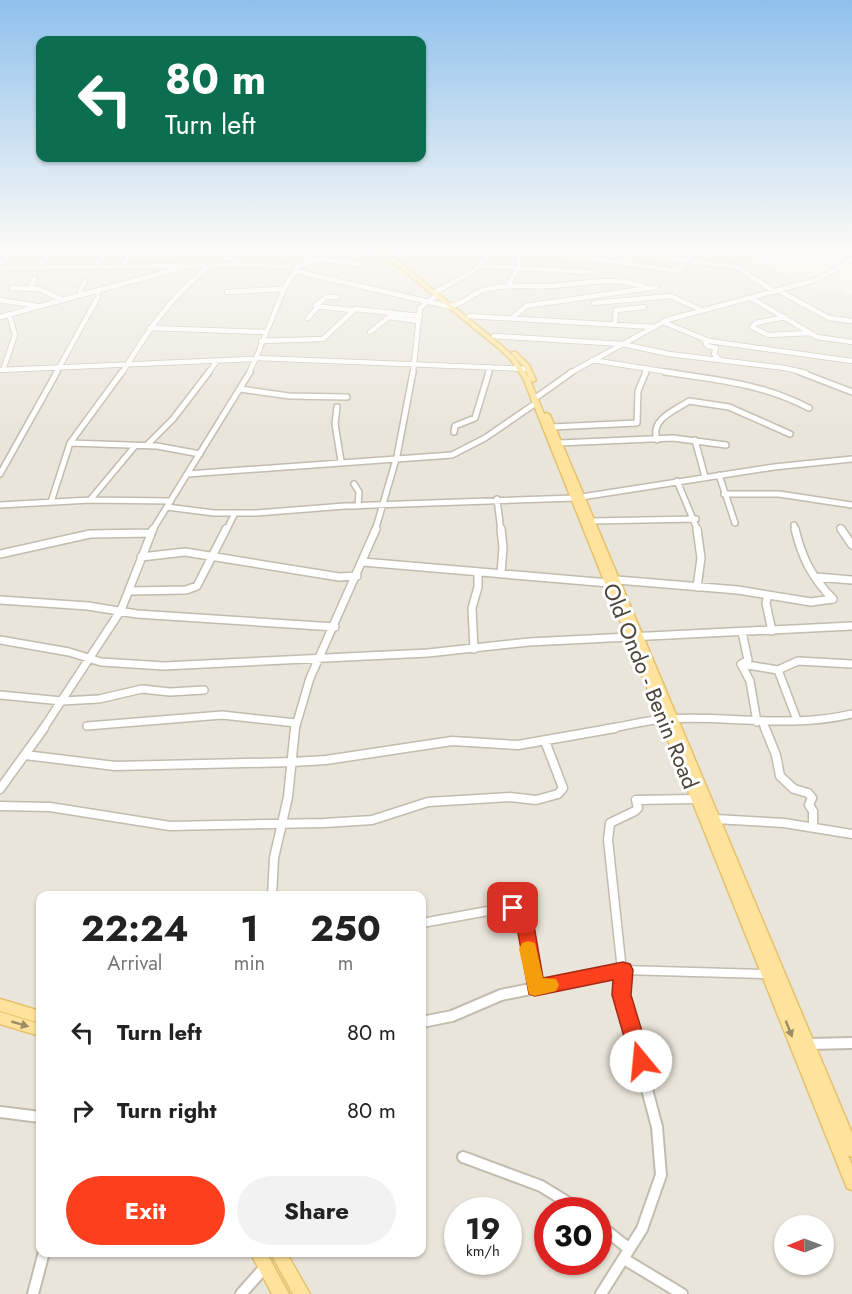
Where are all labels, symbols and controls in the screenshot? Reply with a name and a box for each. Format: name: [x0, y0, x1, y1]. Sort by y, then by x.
text: 80 m: [165, 49, 266, 110]
icon: left: [66, 60, 144, 138]
text: Turn left: [165, 105, 255, 144]
street label: Old Ondo - Benin Road: [595, 578, 707, 794]
pin: [487, 882, 538, 933]
icon: arrive: [496, 891, 529, 924]
text: 22:24: [81, 902, 189, 954]
text: 1: [240, 902, 259, 954]
text: 250: [310, 902, 381, 954]
text: Arrival: [107, 949, 162, 978]
text: min: [234, 949, 265, 978]
text: m: [338, 949, 353, 978]
icon: left: [66, 1016, 99, 1049]
text: Turn left: [117, 1016, 202, 1048]
text: 80 m: [347, 1016, 396, 1048]
one-way arrow: [11, 1020, 29, 1029]
one-way arrow: [785, 1020, 795, 1038]
position arrow: [609, 1029, 673, 1093]
icon: right: [66, 1094, 99, 1127]
text: Turn right: [117, 1094, 217, 1126]
text: 80 m: [347, 1094, 396, 1126]
button: Exit: [66, 1176, 225, 1245]
button: Share: [237, 1176, 396, 1245]
speed limit sign: 30: [534, 1197, 612, 1275]
text: 19: [465, 1207, 501, 1250]
north arrow: [774, 1215, 834, 1275]
map controls: [774, 1215, 834, 1275]
text: km/h: [466, 1240, 500, 1262]

